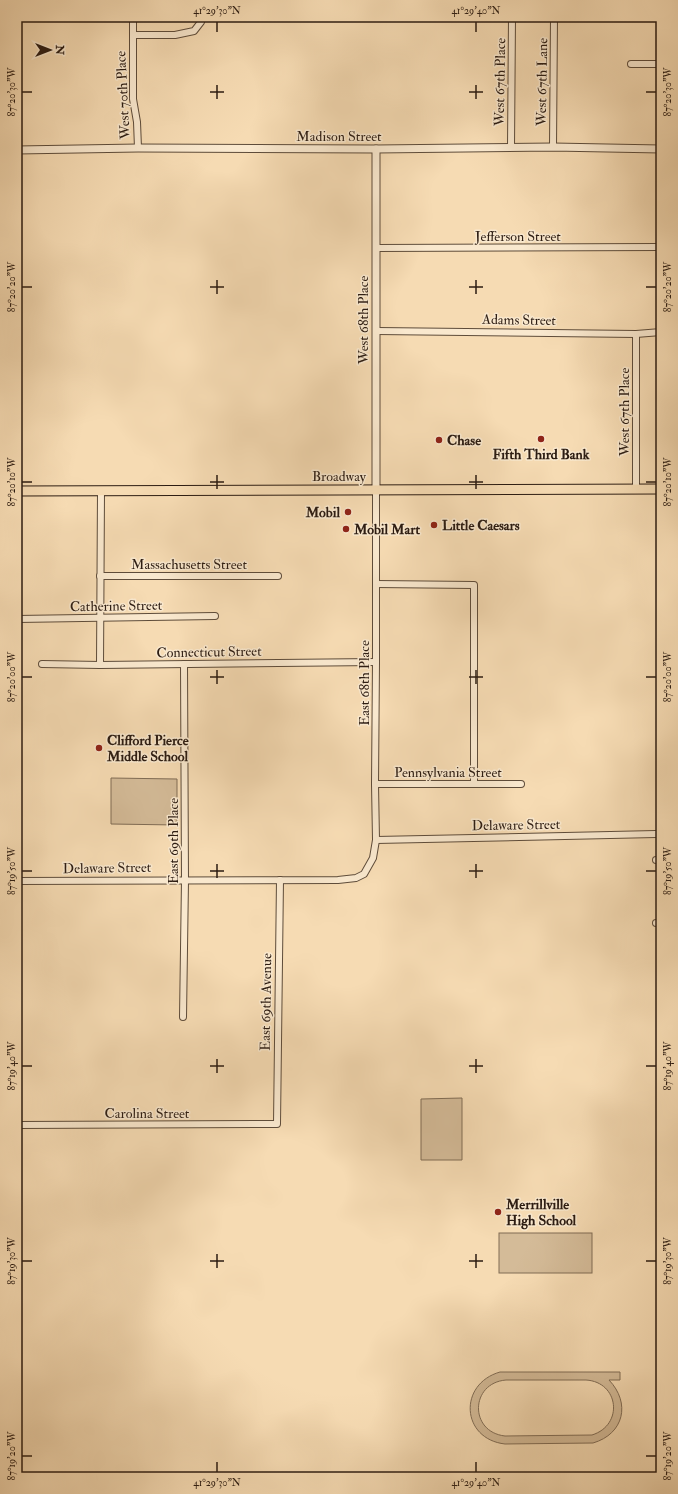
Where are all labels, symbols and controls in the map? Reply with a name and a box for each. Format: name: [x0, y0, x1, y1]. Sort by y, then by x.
text: 41°29'30"N: [193, 5, 241, 17]
text: 41°29'40"N: [451, 5, 501, 17]
north arrow: [30, 30, 70, 70]
street label: West 67th Place: [491, 37, 509, 127]
street label: West 67th Lane: [533, 38, 551, 127]
text: N: [53, 44, 66, 56]
street label: West 70th Place: [112, 50, 134, 141]
text: 87°20'30"W: [6, 67, 18, 117]
text: 87°20'30"W: [662, 67, 674, 117]
street label: Madison Street: [296, 128, 382, 145]
street label: Jefferson Street: [474, 228, 561, 245]
text: 87°20'20"W: [6, 261, 18, 312]
text: 87°20'20"W: [662, 261, 674, 312]
street label: West 68th Place: [355, 276, 372, 365]
street label: Adams Street: [481, 311, 557, 329]
street label: West 67th Place: [616, 368, 633, 457]
place label: Chase: [447, 432, 481, 449]
marker: Fifth Third Bank: [536, 434, 546, 444]
marker: Chase: [434, 435, 444, 445]
place label: Fifth Third Bank: [492, 446, 590, 463]
text: 87°20'10"W: [6, 457, 18, 506]
text: 87°20'10"W: [662, 457, 674, 506]
street label: Broadway: [312, 468, 367, 486]
place label: Mobil: [305, 504, 340, 521]
marker: Mobil: [343, 507, 353, 517]
place label: Little Caesars: [442, 517, 520, 534]
marker: Little Caesars: [429, 520, 439, 530]
place label: Mobil Mart: [353, 521, 421, 538]
marker: Mobil Mart: [341, 524, 351, 534]
street label: Massachusetts Street: [131, 556, 247, 573]
street label: Catherine Street: [70, 597, 163, 615]
street label: East 68th Place: [356, 640, 373, 726]
street label: Connecticut Street: [156, 643, 262, 661]
text: 87°20'00"W: [6, 651, 18, 702]
text: 87°20'00"W: [662, 651, 674, 702]
place label: Clifford Pierce Middle School: [106, 732, 189, 765]
marker: Clifford Pierce Middle School: [94, 743, 104, 753]
street label: Pennsylvania Street: [394, 764, 502, 782]
street label: East 69th Place: [165, 798, 182, 884]
street label: Delaware Street: [472, 816, 561, 834]
text: 87°19'50"W: [6, 846, 18, 895]
text: 87°19'50"W: [662, 846, 674, 895]
street label: Delaware Street: [63, 859, 152, 877]
street label: East 69th Avenue: [257, 953, 275, 1051]
text: 87°19'40"W: [6, 1041, 18, 1091]
text: 87°19'40"W: [662, 1041, 674, 1091]
street label: Carolina Street: [105, 1105, 190, 1122]
place label: Merrillville High School: [505, 1196, 577, 1230]
marker: Merrillville High School: [493, 1207, 503, 1217]
text: 87°19'30"W: [6, 1236, 18, 1285]
text: 87°19'30"W: [662, 1236, 674, 1285]
text: 87°19'20"W: [6, 1431, 18, 1480]
text: 87°19'20"W: [662, 1431, 674, 1480]
text: 41°29'30"N: [193, 1477, 241, 1489]
text: 41°29'40"N: [451, 1477, 501, 1489]

